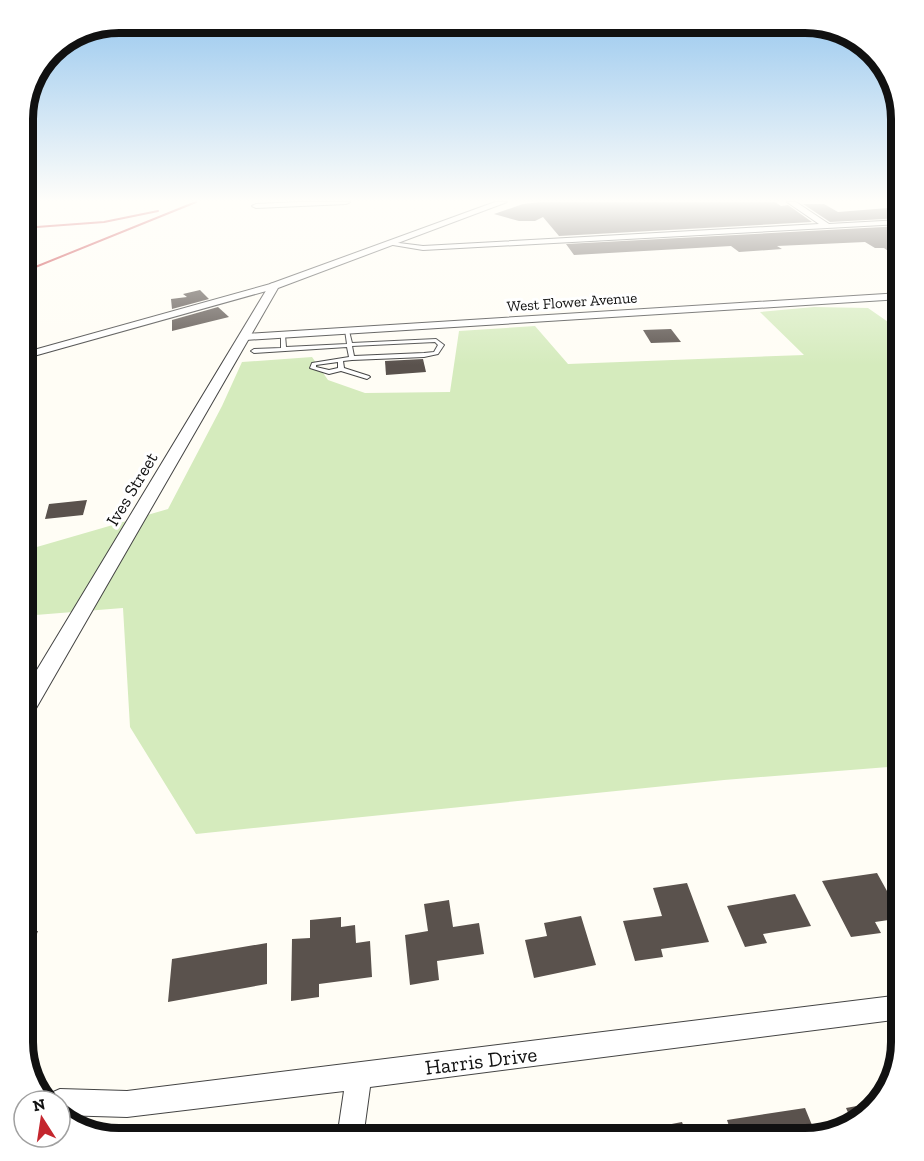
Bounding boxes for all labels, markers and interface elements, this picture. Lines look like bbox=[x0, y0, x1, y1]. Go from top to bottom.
street label: West Flower Avenue bbox=[506, 288, 638, 316]
street label: Ives Street bbox=[101, 448, 163, 530]
street label: Harris Drive bbox=[423, 1041, 539, 1080]
north arrow bbox=[12, 1089, 72, 1149]
text: N bbox=[31, 1094, 47, 1115]

